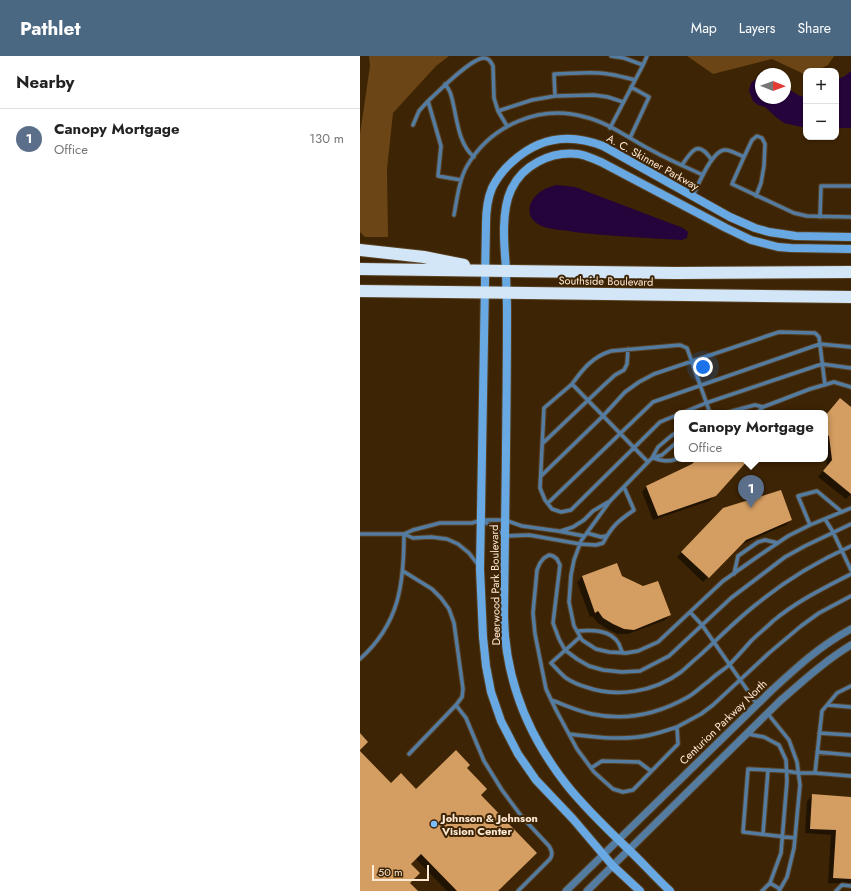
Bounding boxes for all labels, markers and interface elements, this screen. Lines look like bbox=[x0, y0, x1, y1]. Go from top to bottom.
text: Pathlet bbox=[20, 15, 80, 42]
text: Map bbox=[691, 18, 717, 38]
text: Layers bbox=[739, 18, 775, 38]
text: Share bbox=[797, 18, 831, 38]
north arrow bbox=[755, 68, 791, 104]
map controls bbox=[803, 68, 839, 140]
button: + bbox=[803, 68, 839, 104]
text: Nearby bbox=[16, 70, 74, 94]
button: − bbox=[803, 104, 839, 140]
text: Canopy Mortgage bbox=[54, 118, 180, 140]
text: 1 bbox=[26, 129, 32, 148]
text: 130 m bbox=[309, 129, 344, 148]
street label: A. C. Skinner Parkway bbox=[604, 130, 702, 194]
text: Office bbox=[54, 140, 88, 159]
street label: Southside Boulevard bbox=[558, 272, 654, 290]
your location bbox=[693, 357, 713, 377]
popup bbox=[674, 410, 828, 462]
text: Canopy Mortgage bbox=[688, 416, 814, 438]
text: Office bbox=[688, 438, 722, 457]
pin: 1 bbox=[738, 475, 764, 508]
street label: Deerwood Park Boulevard bbox=[486, 524, 504, 646]
street label: Centurion Parkway North bbox=[676, 676, 770, 768]
place label: Johnson & Johnson Vision Center bbox=[440, 810, 538, 839]
marker: Johnson & Johnson Vision Center bbox=[429, 819, 439, 829]
scale bar bbox=[372, 863, 429, 882]
text: 50 m bbox=[378, 864, 403, 880]

